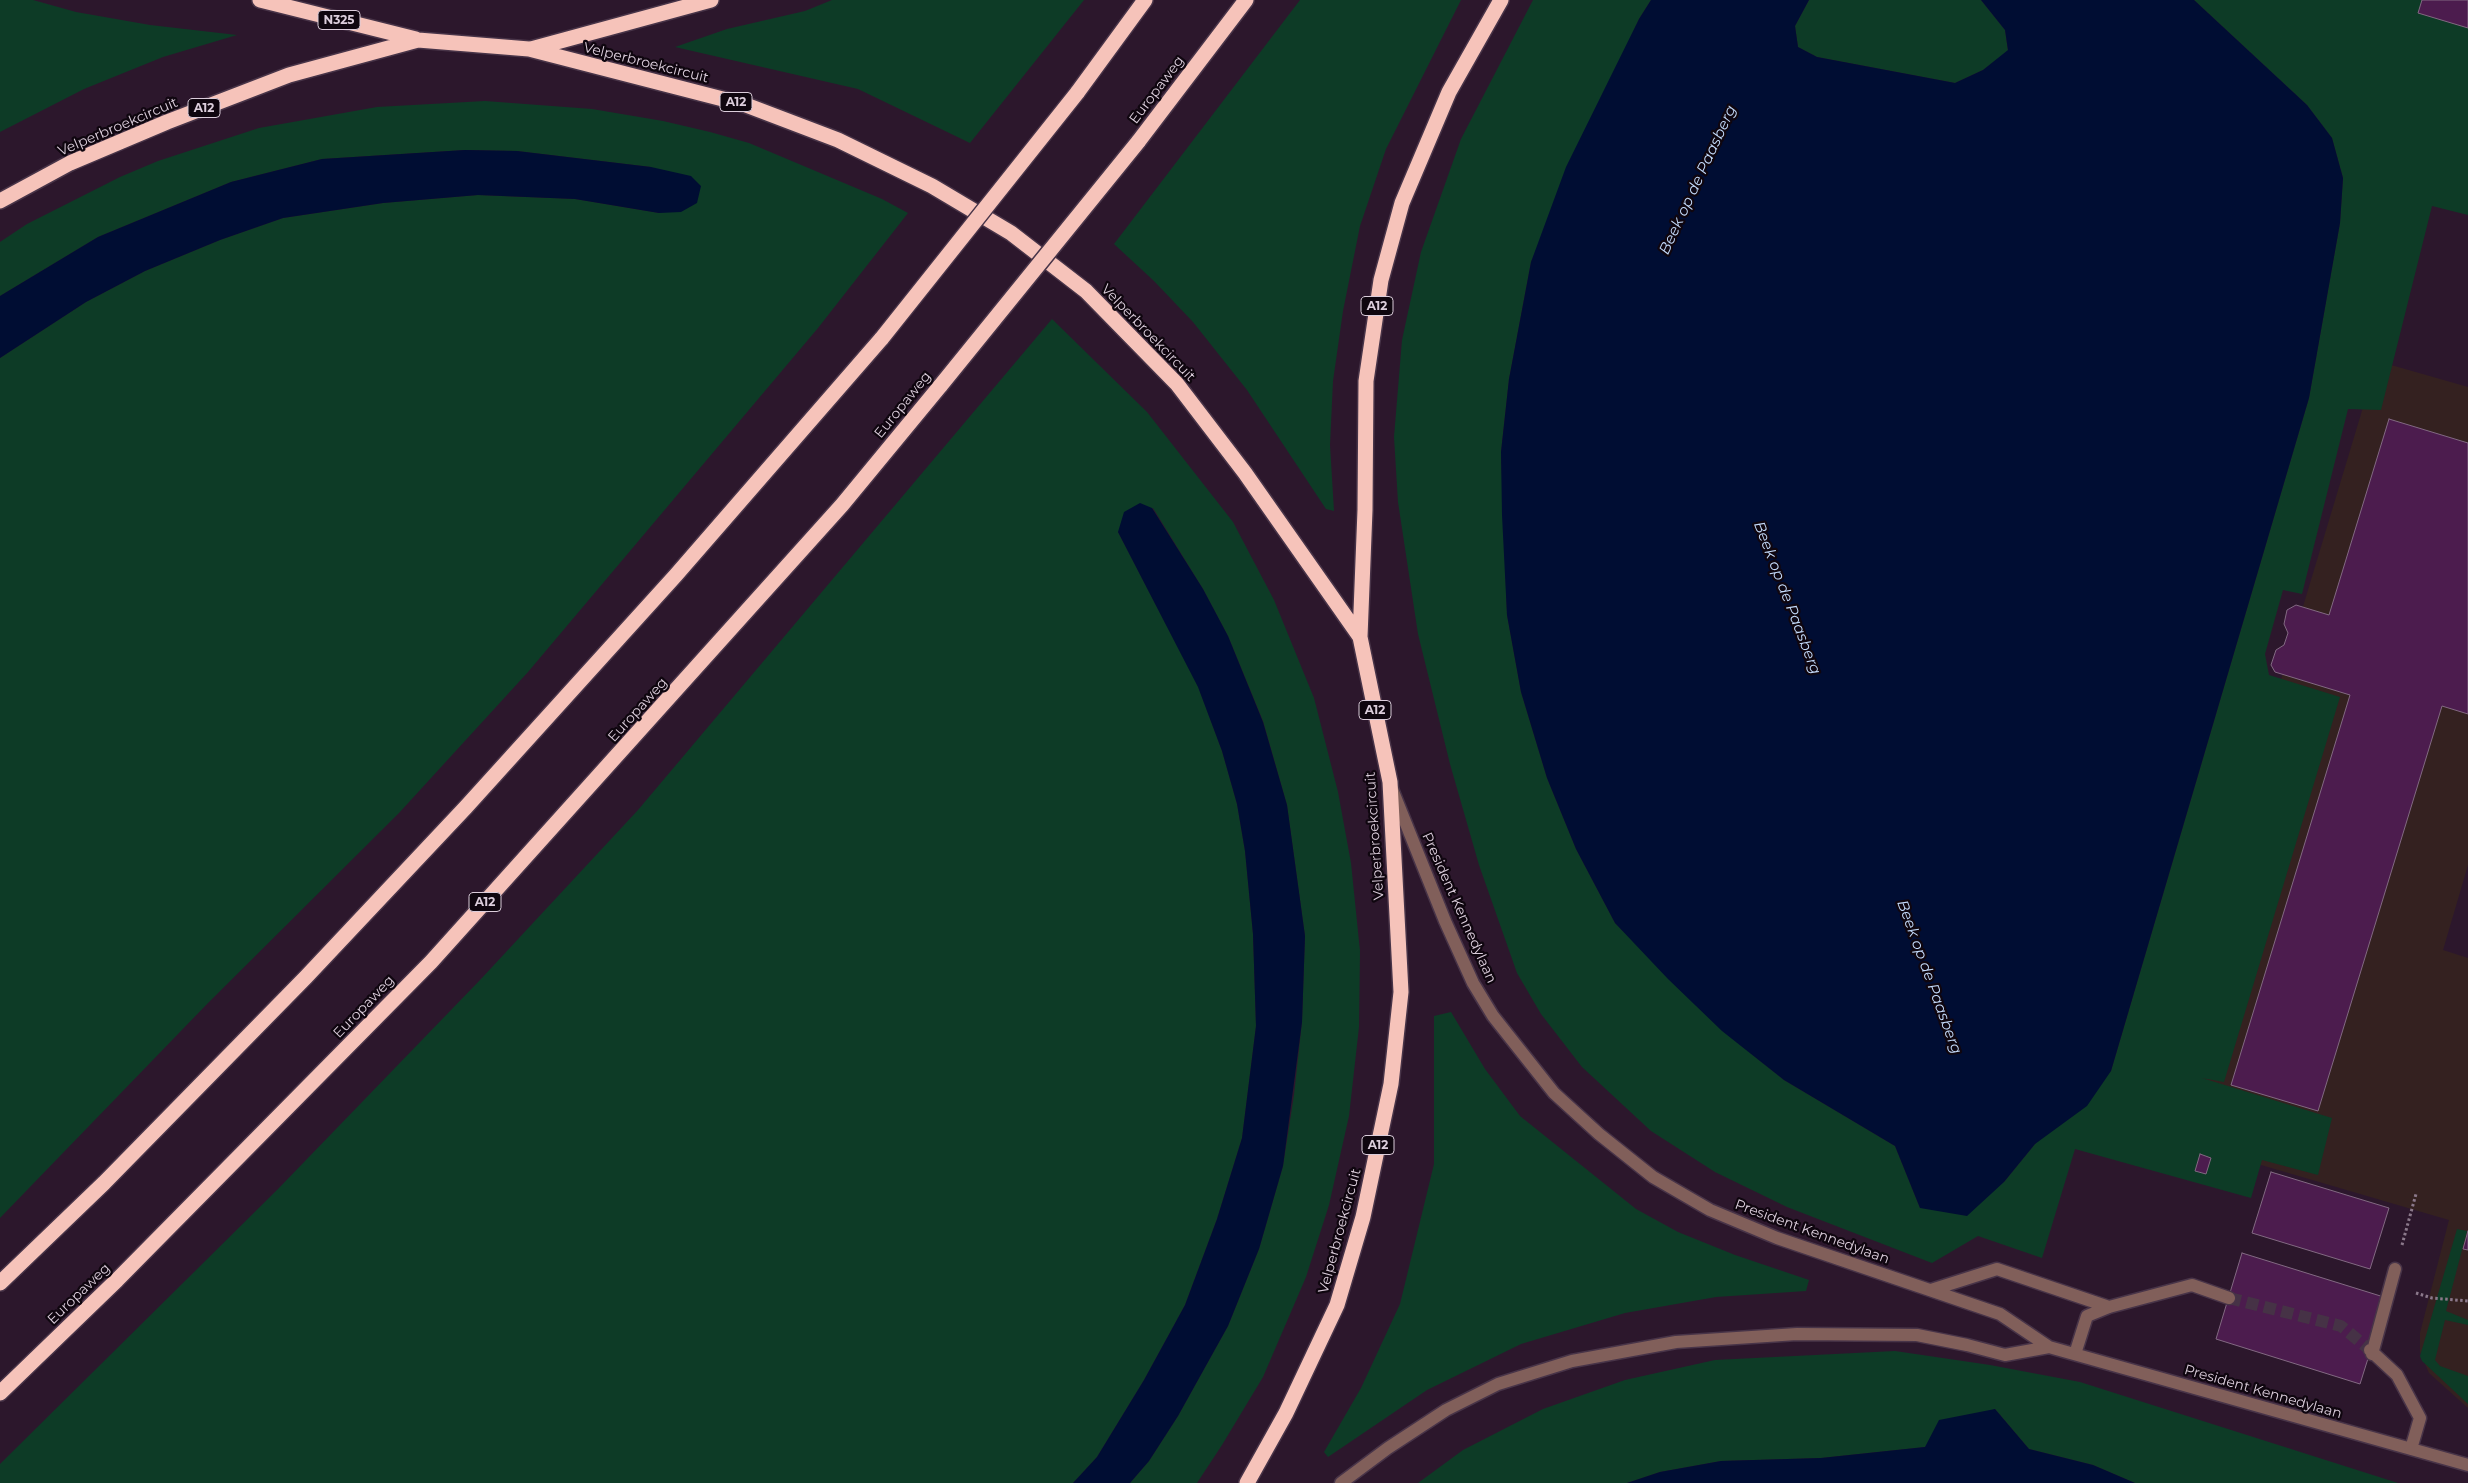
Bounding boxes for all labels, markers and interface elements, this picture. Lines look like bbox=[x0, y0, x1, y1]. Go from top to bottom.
road number: N325 bbox=[318, 10, 360, 30]
street label: Velperbroekcircuit bbox=[582, 39, 710, 87]
street label: Europaweg bbox=[1126, 53, 1188, 127]
road number: A12 bbox=[720, 92, 752, 111]
street label: Velperbroekcircuit bbox=[56, 94, 180, 160]
road number: A12 bbox=[188, 99, 220, 118]
water label: Beek op de Paasberg bbox=[1656, 103, 1740, 257]
street label: Velperbroekcircuit bbox=[1097, 281, 1199, 385]
road number: A12 bbox=[1361, 296, 1393, 316]
street label: Europaweg bbox=[871, 368, 935, 442]
water label: Beek op de Paasberg bbox=[1749, 519, 1825, 677]
street label: Europaweg bbox=[605, 674, 671, 746]
road number: A12 bbox=[1359, 700, 1391, 720]
street label: Velperbroekcircuit bbox=[1362, 771, 1388, 901]
street label: President Kennedylaan bbox=[1418, 830, 1500, 986]
road number: A12 bbox=[469, 892, 501, 912]
water label: Beek op de Paasberg bbox=[1893, 898, 1965, 1056]
street label: Europaweg bbox=[330, 972, 398, 1042]
road number: A12 bbox=[1362, 1136, 1394, 1154]
street label: Velperbroekcircuit bbox=[1315, 1167, 1365, 1295]
street label: President Kennedylaan bbox=[1732, 1196, 1892, 1268]
street label: Europaweg bbox=[44, 1260, 114, 1328]
street label: President Kennedylaan bbox=[2182, 1361, 2344, 1423]

